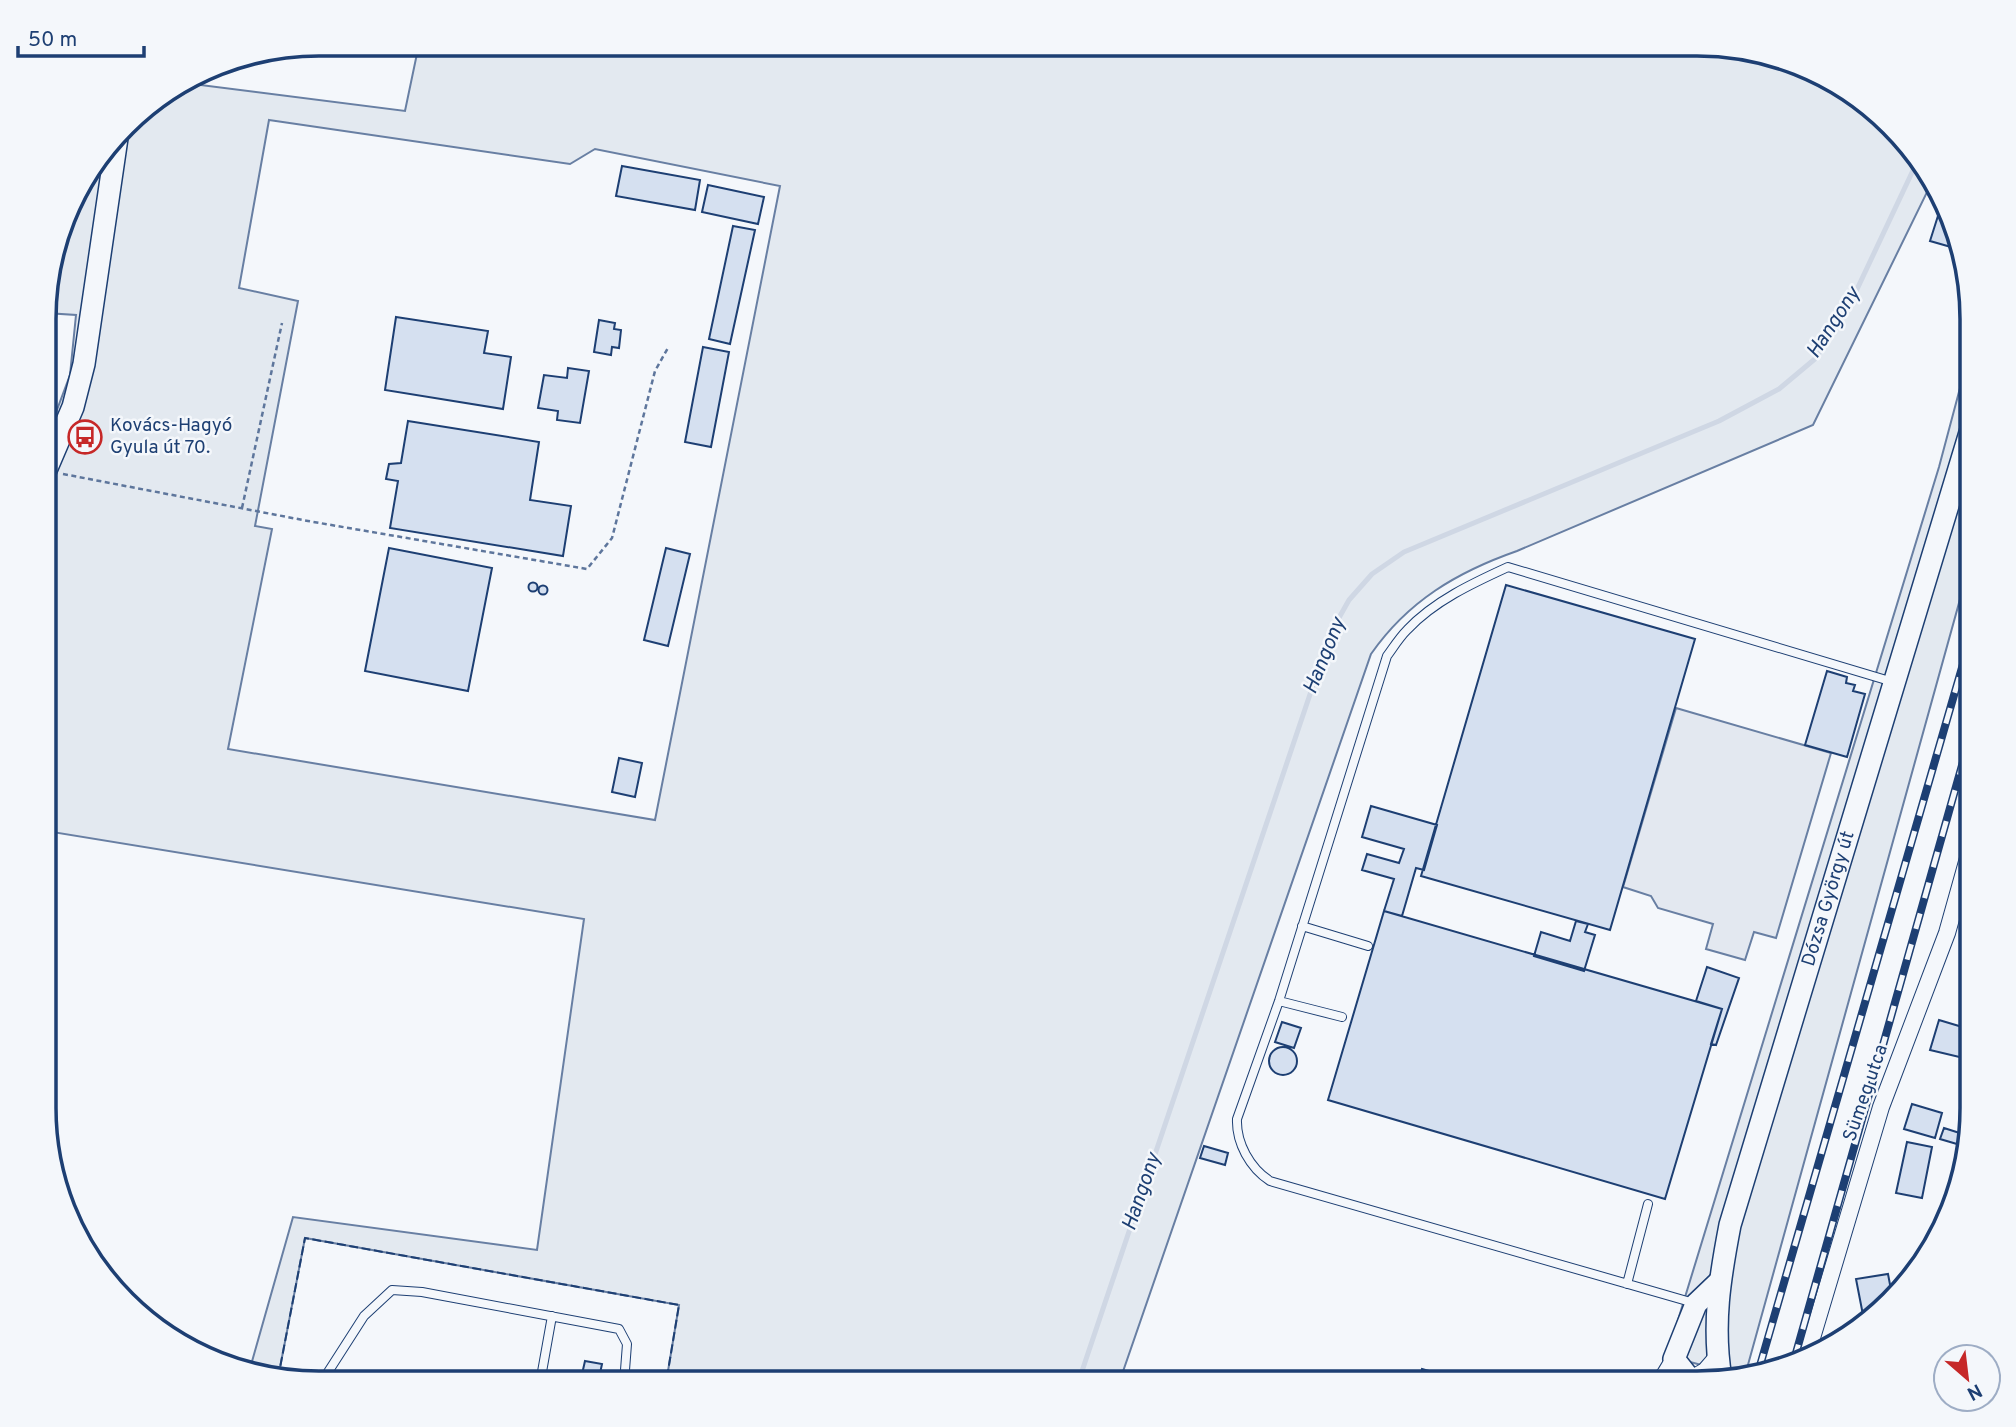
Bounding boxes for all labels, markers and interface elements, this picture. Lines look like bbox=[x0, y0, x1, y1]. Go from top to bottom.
scale bar bbox=[18, 14, 144, 58]
text: 50 m bbox=[28, 27, 77, 54]
water label: Hangony bbox=[1801, 281, 1868, 364]
place label: Kovács-Hagyó Gyula út 70. bbox=[110, 414, 232, 460]
bus stop icon: Kovács-Hagyó Gyula út 70. bbox=[66, 418, 104, 456]
water label: Hangony bbox=[1297, 613, 1353, 698]
street label: Dózsa György út bbox=[1797, 828, 1861, 969]
street label: Sümeg utca bbox=[1838, 1041, 1894, 1145]
water label: Hangony bbox=[1116, 1149, 1168, 1234]
north arrow bbox=[1932, 1343, 2002, 1413]
text: N bbox=[1962, 1377, 1986, 1405]

